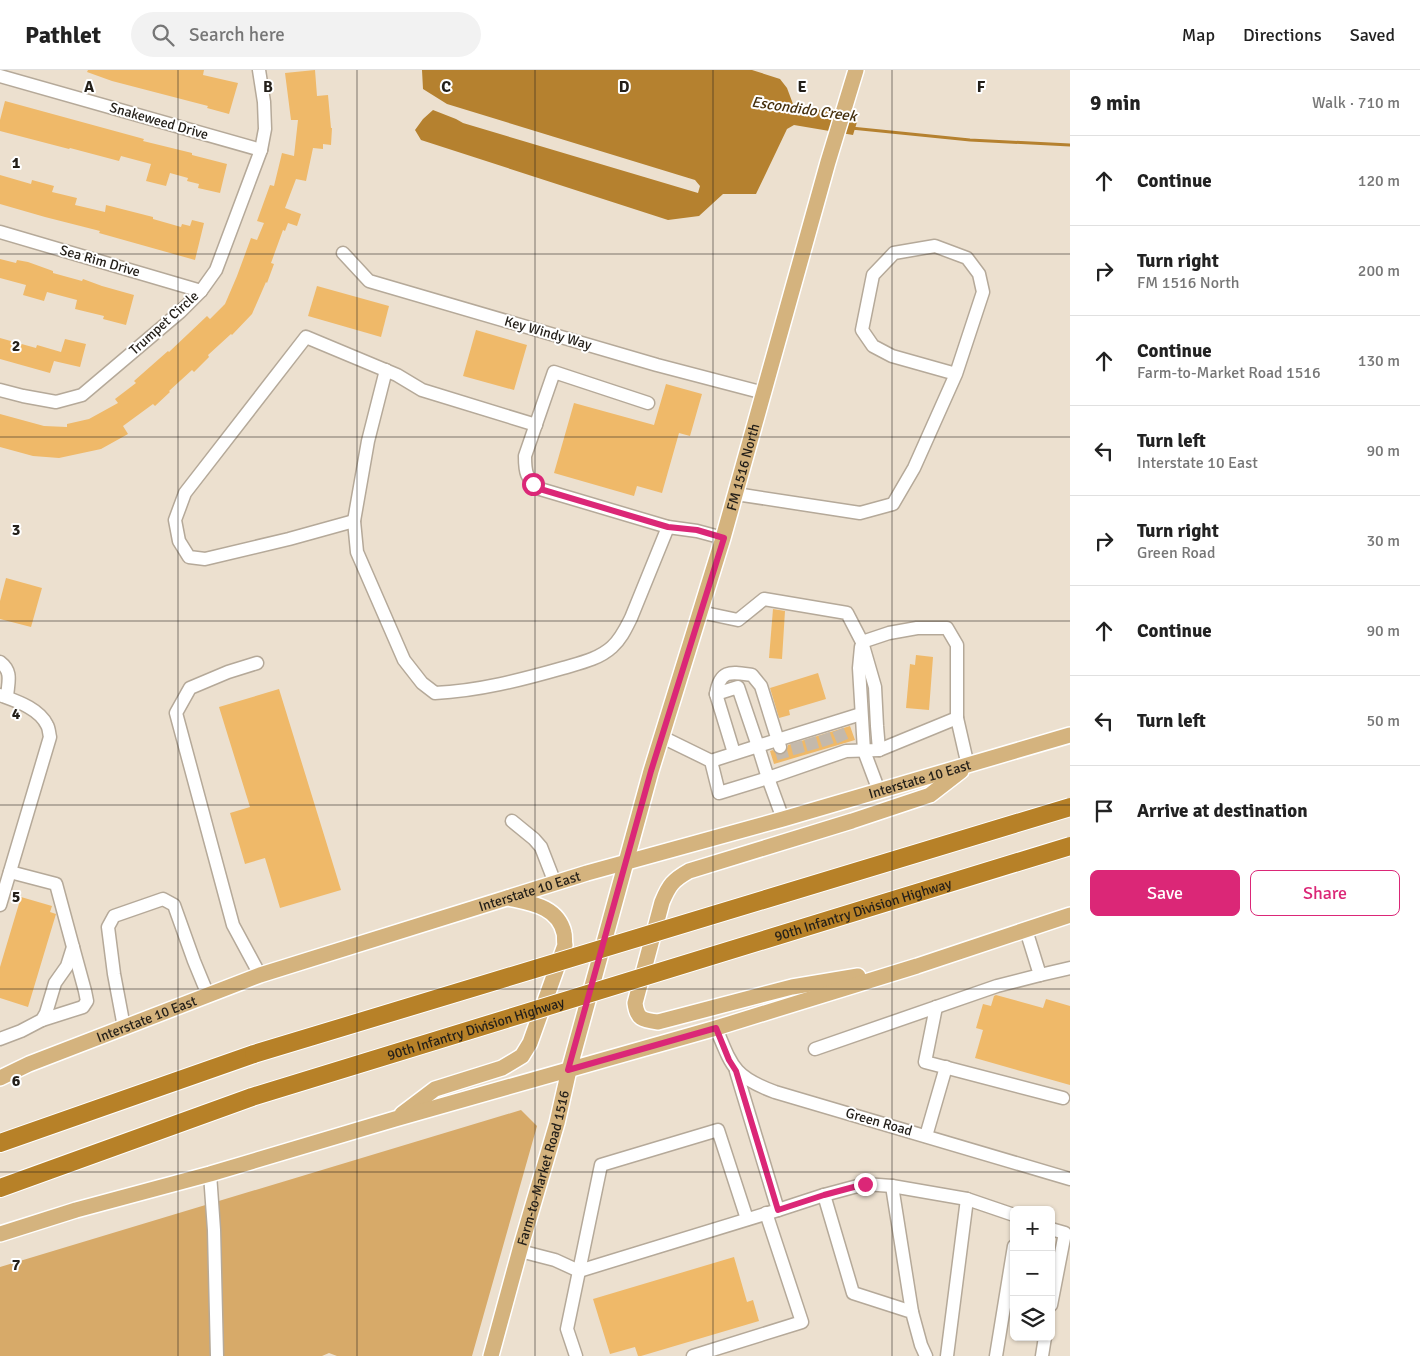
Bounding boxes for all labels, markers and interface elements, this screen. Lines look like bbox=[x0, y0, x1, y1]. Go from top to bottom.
search box bbox=[131, 12, 481, 57]
text: Pathlet bbox=[25, 20, 101, 50]
icon: search bbox=[149, 21, 177, 49]
text: Search here bbox=[189, 23, 285, 47]
text: Map bbox=[1182, 24, 1215, 46]
text: Directions bbox=[1243, 24, 1322, 46]
text: Saved bbox=[1350, 24, 1395, 46]
text: A bbox=[84, 77, 95, 97]
text: B bbox=[263, 77, 273, 97]
text: C bbox=[441, 77, 451, 97]
text: D bbox=[619, 77, 630, 97]
text: E bbox=[797, 77, 807, 97]
text: F bbox=[977, 77, 986, 97]
text: 9 min bbox=[1090, 90, 1141, 116]
water label: Escondido Creek bbox=[750, 93, 859, 125]
text: Walk · 710 m bbox=[1312, 93, 1400, 113]
street label: Snakeweed Drive bbox=[108, 99, 210, 143]
text: 1 bbox=[12, 153, 21, 173]
icon: ahead bbox=[1090, 167, 1118, 195]
text: Continue bbox=[1137, 169, 1212, 193]
text: 120 m bbox=[1358, 171, 1400, 191]
street label: Sea Rim Drive bbox=[58, 241, 142, 281]
text: Turn right bbox=[1137, 249, 1219, 273]
icon: right bbox=[1090, 257, 1118, 285]
text: 200 m bbox=[1358, 261, 1400, 281]
text: FM 1516 North bbox=[1137, 273, 1240, 293]
street label: Trumpet Circle bbox=[126, 287, 202, 359]
street label: Key Windy Way bbox=[502, 312, 594, 354]
text: 2 bbox=[12, 336, 20, 356]
text: Continue bbox=[1137, 339, 1212, 363]
icon: ahead bbox=[1090, 347, 1118, 375]
text: 130 m bbox=[1358, 351, 1400, 371]
text: Farm-to-Market Road 1516 bbox=[1137, 363, 1321, 383]
street label: FM 1516 North bbox=[723, 422, 763, 513]
text: Turn left bbox=[1137, 429, 1206, 453]
icon: left bbox=[1090, 437, 1118, 465]
text: 90 m bbox=[1366, 441, 1400, 461]
text: Interstate 10 East bbox=[1137, 453, 1258, 473]
route start bbox=[522, 473, 545, 496]
text: Turn right bbox=[1137, 519, 1219, 543]
text: 3 bbox=[12, 520, 20, 540]
icon: right bbox=[1090, 527, 1118, 555]
text: 30 m bbox=[1366, 531, 1400, 551]
text: Green Road bbox=[1137, 543, 1215, 563]
icon: ahead bbox=[1090, 617, 1118, 645]
text: Continue bbox=[1137, 619, 1212, 643]
text: 90 m bbox=[1366, 621, 1400, 641]
text: 4 bbox=[12, 704, 21, 724]
icon: left bbox=[1090, 707, 1118, 735]
text: Turn left bbox=[1137, 709, 1206, 733]
text: 50 m bbox=[1366, 711, 1400, 731]
street label: Interstate 10 East bbox=[867, 756, 973, 802]
icon: arrive bbox=[1090, 797, 1118, 825]
text: Arrive at destination bbox=[1137, 799, 1308, 823]
street label: Interstate 10 East bbox=[476, 867, 583, 915]
button: Save bbox=[1090, 870, 1240, 916]
button: Share bbox=[1250, 870, 1400, 916]
street label: 90th Infantry Division Highway bbox=[772, 874, 954, 945]
text: 5 bbox=[12, 887, 20, 907]
street label: Interstate 10 East bbox=[94, 992, 199, 1046]
street label: 90th Infantry Division Highway bbox=[385, 993, 567, 1064]
text: 6 bbox=[12, 1071, 21, 1091]
street label: Farm-to-Market Road 1516 bbox=[513, 1089, 573, 1248]
street label: Green Road bbox=[844, 1104, 914, 1140]
route end bbox=[854, 1173, 877, 1196]
map controls bbox=[1010, 1206, 1055, 1341]
button: + bbox=[1010, 1206, 1055, 1251]
button: − bbox=[1010, 1251, 1055, 1296]
text: 7 bbox=[12, 1255, 21, 1275]
button: layers bbox=[1010, 1296, 1055, 1341]

